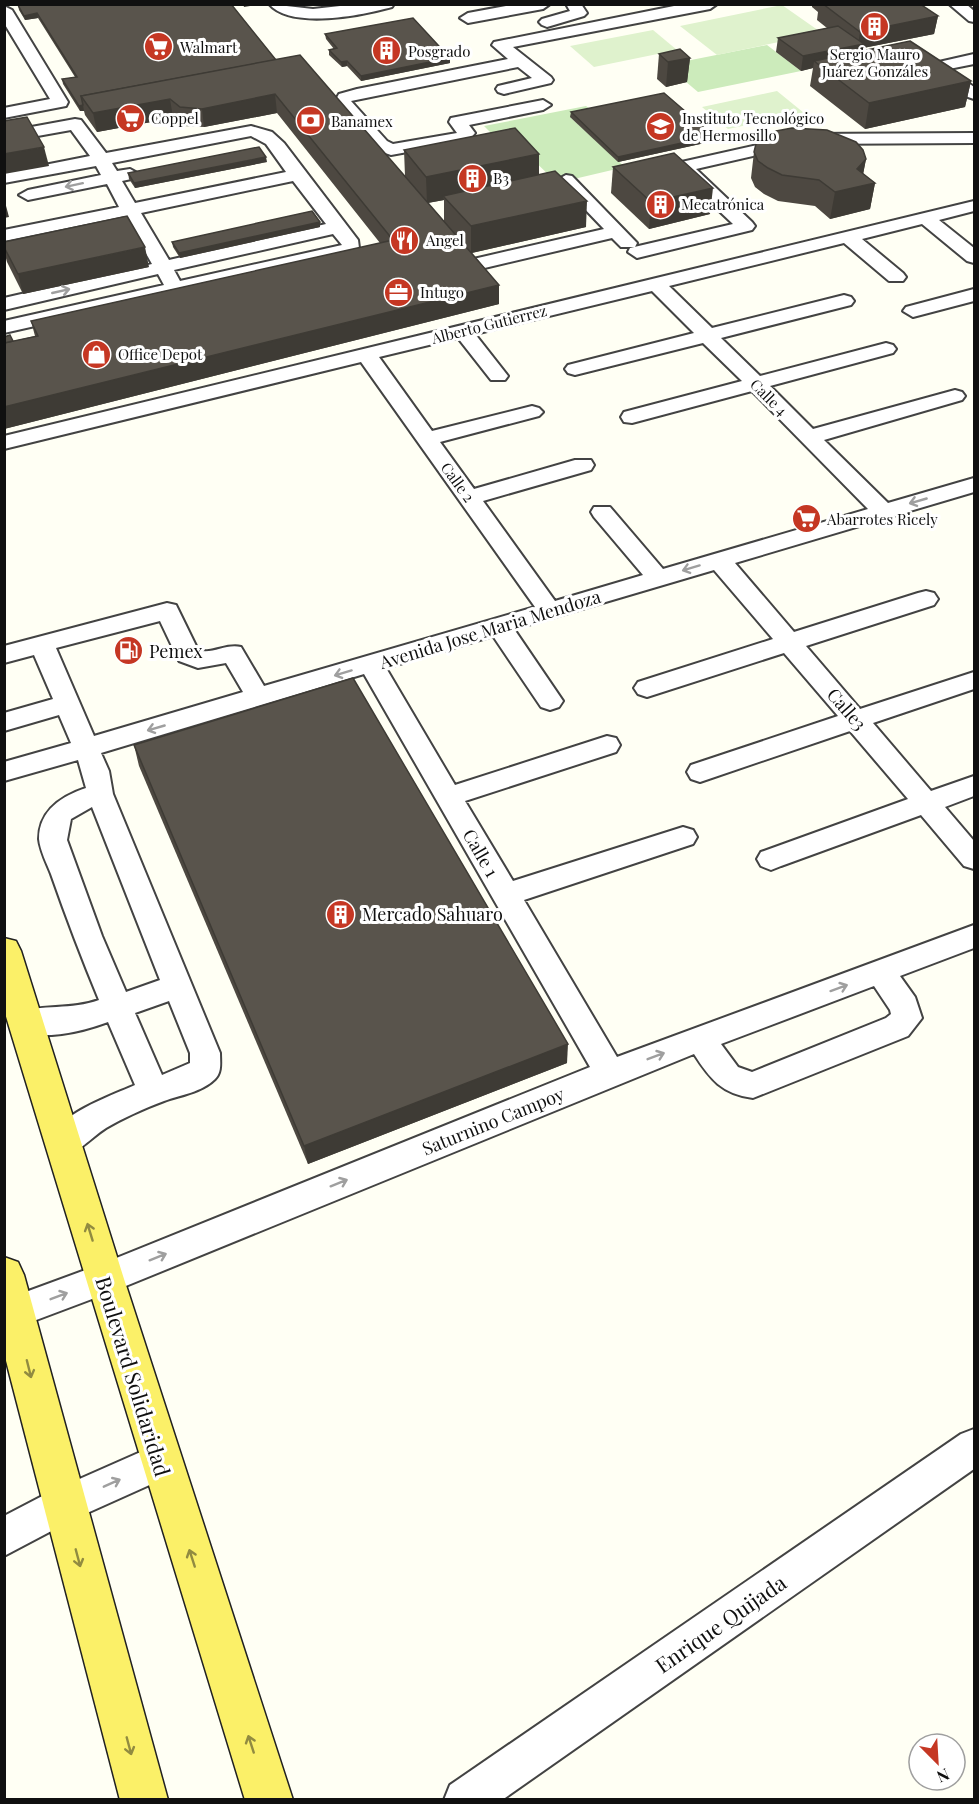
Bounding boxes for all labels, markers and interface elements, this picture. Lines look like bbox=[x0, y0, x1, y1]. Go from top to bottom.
building icon: Sergio Mauro Juárez Gonzáles bbox=[859, 11, 891, 43]
supermarket icon: Walmart bbox=[143, 31, 175, 63]
building icon: Posgrado bbox=[371, 35, 403, 67]
place label: Walmart bbox=[179, 37, 238, 57]
place label: Posgrado bbox=[408, 41, 471, 61]
place label: Sergio Mauro Juárez Gonzáles bbox=[821, 44, 928, 81]
supermarket icon: Coppel bbox=[114, 102, 146, 134]
bank icon: Banamex bbox=[294, 105, 326, 137]
place label: Coppel bbox=[151, 108, 199, 128]
place label: Instituto Tecnológico de Hermosillo bbox=[682, 108, 824, 145]
place label: Banamex bbox=[331, 111, 393, 131]
school or university icon: Instituto Tecnológico de Hermosillo bbox=[645, 111, 677, 143]
building icon: B3 bbox=[456, 162, 488, 194]
place label: B3 bbox=[493, 168, 509, 188]
one-way arrow bbox=[65, 180, 85, 191]
building icon: Mecatrónica bbox=[644, 188, 676, 220]
place label: Mecatrónica bbox=[681, 194, 765, 214]
restaurant icon: Angel bbox=[389, 224, 421, 256]
place label: Angel bbox=[425, 230, 464, 250]
office icon: Intugo bbox=[383, 276, 415, 308]
place label: Intugo bbox=[420, 282, 464, 302]
one-way arrow bbox=[52, 284, 71, 296]
street label: Alberto Gutierrez bbox=[428, 300, 549, 348]
shop icon: Office Depot bbox=[81, 338, 113, 370]
place label: Office Depot bbox=[118, 344, 203, 364]
street label: Calle 4 bbox=[746, 374, 792, 420]
street label: Calle 2 bbox=[437, 458, 479, 506]
one-way arrow bbox=[909, 496, 928, 507]
supermarket icon: Abarrotes Ricely bbox=[790, 503, 822, 535]
place label: Abarrotes Ricely bbox=[826, 509, 938, 529]
one-way arrow bbox=[682, 563, 701, 574]
street label: Avenida Jose Maria Mendoza bbox=[376, 584, 604, 674]
fuel station icon: Pemex bbox=[112, 635, 144, 667]
place label: Pemex bbox=[149, 639, 203, 663]
one-way arrow bbox=[334, 668, 353, 679]
street label: Calle3 bbox=[822, 683, 872, 735]
one-way arrow bbox=[147, 723, 166, 734]
street label: Calle 1 bbox=[458, 825, 504, 882]
building icon: Mercado Sahuaro bbox=[325, 898, 357, 930]
place label: Mercado Sahuaro bbox=[362, 902, 503, 926]
one-way arrow bbox=[829, 982, 848, 993]
one-way arrow bbox=[646, 1049, 665, 1060]
street label: Saturnino Campoy bbox=[418, 1082, 568, 1160]
one-way arrow bbox=[329, 1177, 348, 1188]
one-way arrow bbox=[83, 1223, 94, 1242]
one-way arrow bbox=[149, 1251, 167, 1262]
street label: Boulevard Solidaridad bbox=[90, 1272, 178, 1480]
one-way arrow bbox=[50, 1289, 68, 1300]
one-way arrow bbox=[24, 1359, 35, 1378]
one-way arrow bbox=[103, 1477, 121, 1488]
one-way arrow bbox=[73, 1548, 84, 1567]
one-way arrow bbox=[186, 1549, 197, 1568]
street label: Enrique Quijada bbox=[649, 1567, 791, 1678]
north arrow bbox=[907, 1732, 967, 1792]
one-way arrow bbox=[245, 1735, 256, 1754]
one-way arrow bbox=[124, 1736, 135, 1755]
text: N bbox=[933, 1764, 953, 1788]

